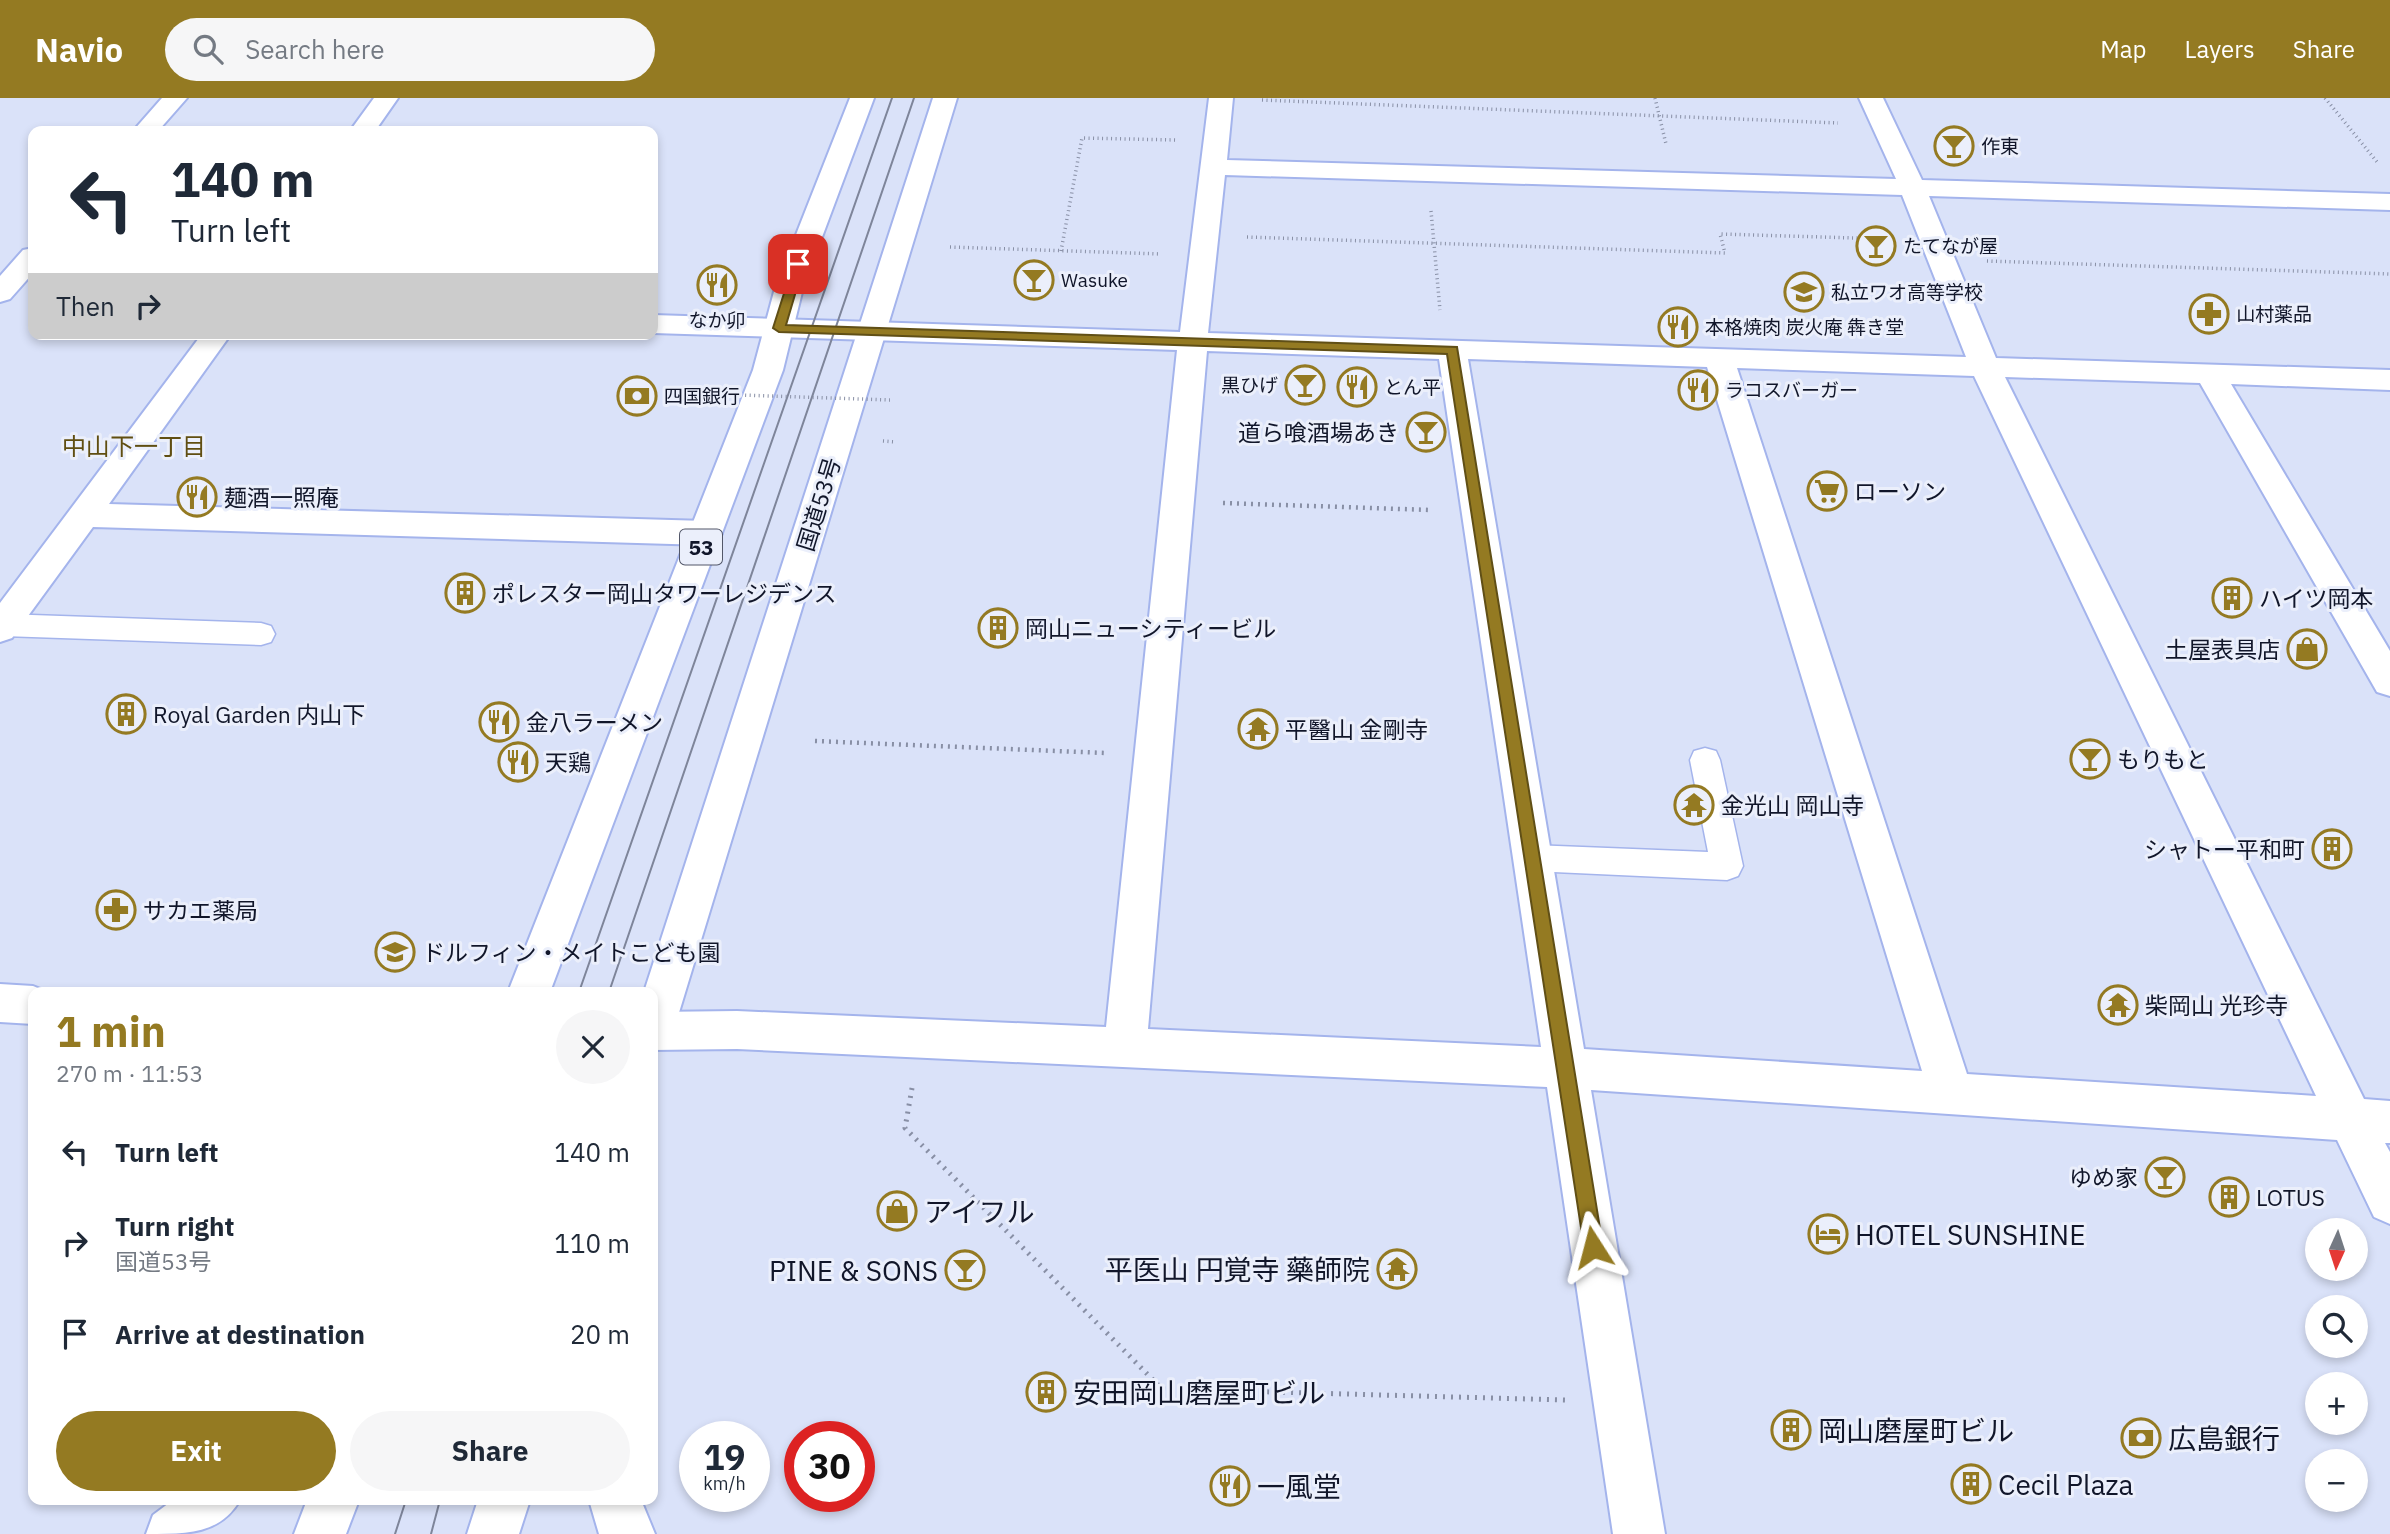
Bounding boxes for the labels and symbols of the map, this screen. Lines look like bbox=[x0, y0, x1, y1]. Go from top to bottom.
bar icon: 作東 bbox=[1933, 125, 1975, 167]
place label: 作東 bbox=[1981, 134, 2019, 158]
bar icon: たてなが屋 bbox=[1855, 225, 1897, 267]
pin bbox=[768, 234, 828, 294]
place label: たてなが屋 bbox=[1903, 234, 1998, 258]
bar icon: Wasuke bbox=[1013, 259, 1055, 301]
restaurant icon: なか卯 bbox=[696, 264, 738, 306]
place label: Wasuke bbox=[1061, 268, 1128, 292]
school or university icon: 私立ワオ高等学校 bbox=[1783, 271, 1825, 313]
place label: 私立ワオ高等学校 bbox=[1831, 280, 1983, 304]
pharmacy icon: 山村薬品 bbox=[2188, 293, 2230, 335]
place label: 山村薬品 bbox=[2236, 302, 2312, 326]
restaurant icon: 本格焼肉 炭火庵 犇き堂 bbox=[1657, 306, 1699, 348]
place label: なか卯 bbox=[688, 308, 746, 332]
place label: 本格焼肉 炭火庵 犇き堂 bbox=[1705, 315, 1904, 339]
bar icon: 黒ひげ bbox=[1284, 364, 1326, 406]
restaurant icon: とん平 bbox=[1336, 366, 1378, 408]
restaurant icon: ラコスバーガー bbox=[1677, 369, 1719, 411]
place label: 黒ひげ bbox=[1221, 373, 1278, 397]
bank icon: 四国銀行 bbox=[616, 375, 658, 417]
place label: とん平 bbox=[1384, 375, 1441, 399]
place label: ラコスバーガー bbox=[1725, 378, 1858, 402]
place label: 四国銀行 bbox=[664, 384, 740, 408]
bar icon: 道ら喰酒場あき bbox=[1405, 411, 1447, 453]
place label: 道ら喰酒場あき bbox=[1238, 417, 1399, 447]
district label: 中山下一丁目 bbox=[62, 430, 206, 462]
street label: 国道53号 bbox=[790, 453, 846, 555]
supermarket icon: ローソン bbox=[1806, 470, 1848, 512]
restaurant icon: 麺酒一照庵 bbox=[176, 476, 218, 518]
place label: ローソン bbox=[1854, 476, 1946, 506]
place label: 麺酒一照庵 bbox=[224, 482, 339, 512]
road number: 53 bbox=[680, 530, 722, 564]
building icon: ポレスター岡山タワーレジデンス bbox=[444, 572, 486, 614]
building icon: ハイツ岡本 bbox=[2211, 577, 2253, 619]
place label: ポレスター岡山タワーレジデンス bbox=[492, 578, 837, 608]
place label: ハイツ岡本 bbox=[2259, 583, 2374, 613]
building icon: 岡山ニューシティービル bbox=[977, 607, 1019, 649]
place label: 岡山ニューシティービル bbox=[1025, 613, 1276, 643]
shop icon: 土屋表具店 bbox=[2286, 628, 2328, 670]
place label: 土屋表具店 bbox=[2165, 634, 2280, 664]
building icon: Royal Garden 内山下 bbox=[105, 693, 147, 735]
place label: Royal Garden 内山下 bbox=[153, 699, 365, 729]
restaurant icon: 金八ラーメン bbox=[478, 701, 520, 743]
place label: 金八ラーメン bbox=[526, 707, 663, 737]
temple icon: 平醫山 金剛寺 bbox=[1237, 708, 1279, 750]
place label: 平醫山 金剛寺 bbox=[1285, 714, 1428, 744]
bar icon: もりもと bbox=[2069, 738, 2111, 780]
restaurant icon: 天鶏 bbox=[497, 741, 539, 783]
place label: もりもと bbox=[2117, 744, 2209, 774]
place label: 天鶏 bbox=[545, 747, 591, 777]
temple icon: 金光山 岡山寺 bbox=[1673, 784, 1715, 826]
place label: 金光山 岡山寺 bbox=[1721, 790, 1864, 820]
building icon: シャトー平和町 bbox=[2311, 828, 2353, 870]
place label: シャトー平和町 bbox=[2144, 834, 2305, 864]
pharmacy icon: サカエ薬局 bbox=[95, 889, 137, 931]
place label: サカエ薬局 bbox=[143, 895, 258, 925]
school or university icon: ドルフィン・メイトこども園 bbox=[374, 931, 416, 973]
place label: ドルフィン・メイトこども園 bbox=[422, 937, 721, 967]
temple icon: 柴岡山 光珍寺 bbox=[2097, 984, 2139, 1026]
place label: 柴岡山 光珍寺 bbox=[2145, 990, 2288, 1020]
bar icon: ゆめ家 bbox=[2144, 1156, 2186, 1198]
place label: ゆめ家 bbox=[2069, 1162, 2138, 1192]
building icon: LOTUS bbox=[2208, 1176, 2250, 1218]
place label: LOTUS bbox=[2256, 1182, 2325, 1212]
shop icon: アイフル bbox=[876, 1190, 918, 1232]
place label: アイフル bbox=[924, 1193, 1035, 1230]
position arrow bbox=[1556, 1210, 1630, 1284]
hotel icon: HOTEL SUNSHINE bbox=[1807, 1213, 1849, 1255]
place label: HOTEL SUNSHINE bbox=[1855, 1216, 2085, 1253]
north arrow bbox=[2305, 1218, 2368, 1281]
temple icon: 平医山 円覚寺 藥師院 bbox=[1376, 1248, 1418, 1290]
bar icon: PINE & SONS bbox=[944, 1249, 986, 1291]
place label: 平医山 円覚寺 藥師院 bbox=[1105, 1251, 1370, 1288]
place label: PINE & SONS bbox=[769, 1252, 938, 1289]
building icon: 安田岡山磨屋町ビル bbox=[1025, 1371, 1067, 1413]
place label: 安田岡山磨屋町ビル bbox=[1073, 1374, 1325, 1411]
building icon: 岡山磨屋町ビル bbox=[1770, 1409, 1812, 1451]
place label: 岡山磨屋町ビル bbox=[1818, 1412, 2014, 1449]
bank icon: 広島銀行 bbox=[2120, 1417, 2162, 1459]
place label: 広島銀行 bbox=[2168, 1420, 2280, 1457]
speed limit sign: 30 bbox=[784, 1421, 875, 1512]
building icon: Cecil Plaza bbox=[1950, 1463, 1992, 1505]
restaurant icon: 一風堂 bbox=[1209, 1465, 1251, 1507]
place label: Cecil Plaza bbox=[1998, 1466, 2134, 1503]
place label: 一風堂 bbox=[1257, 1468, 1341, 1505]

